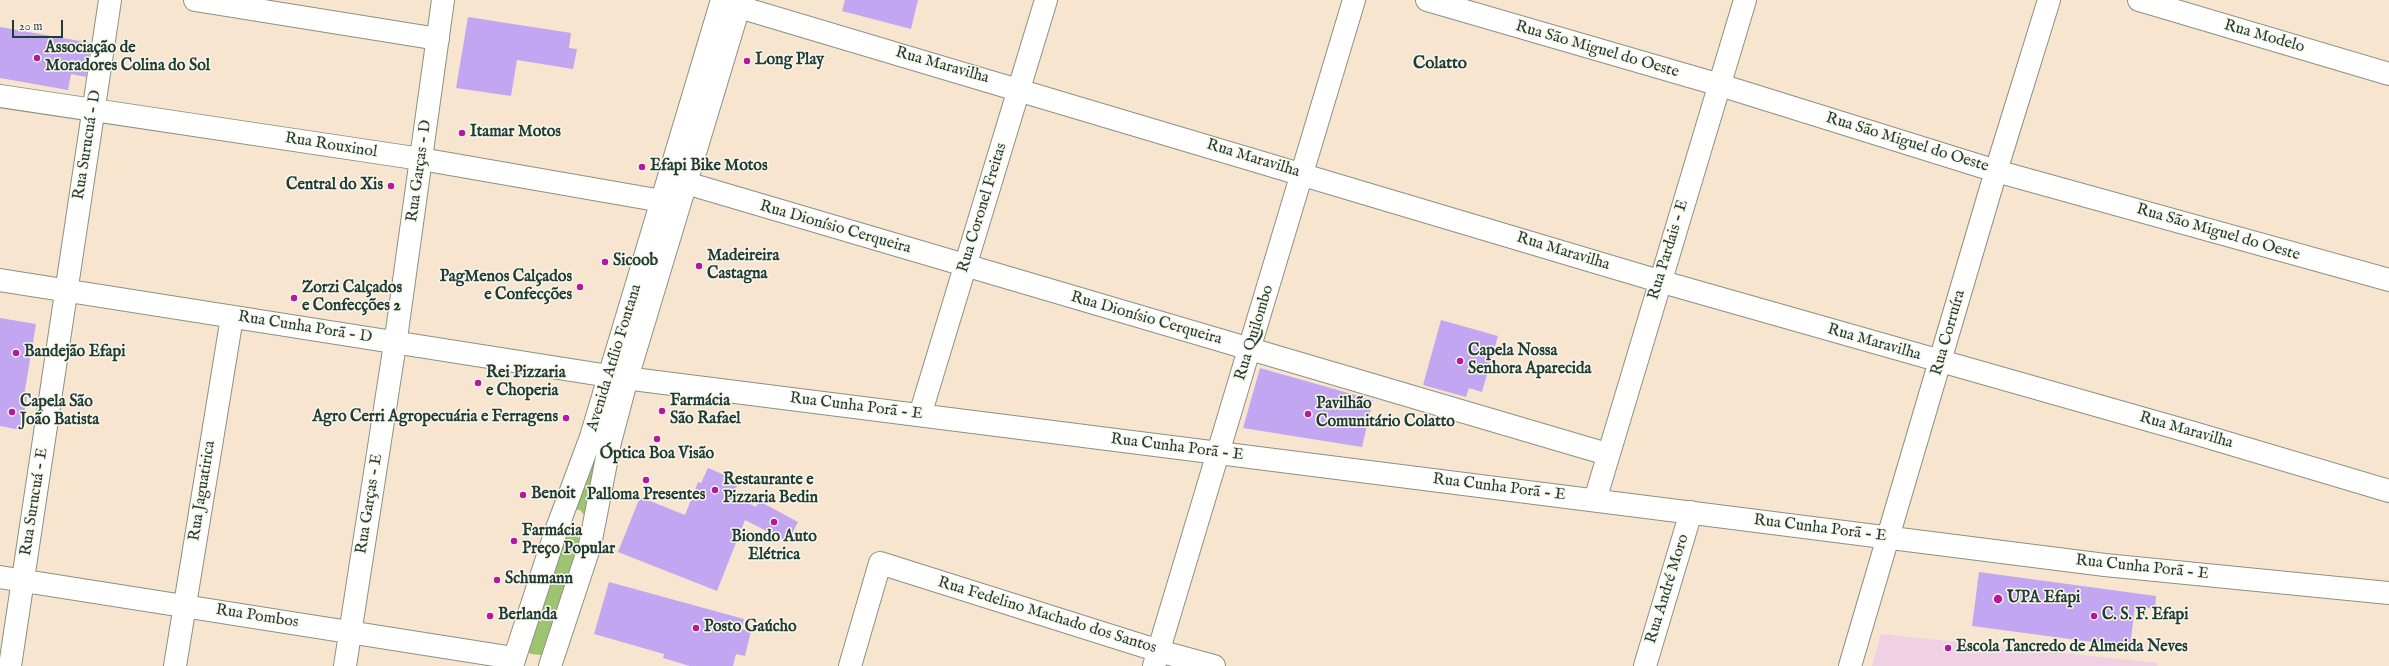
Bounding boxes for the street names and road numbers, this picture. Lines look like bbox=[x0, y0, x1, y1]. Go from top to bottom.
street label: Rua Modelo bbox=[2221, 16, 2307, 58]
street label: Rua São Miguel do Oeste bbox=[1513, 17, 1681, 83]
street label: Rua Maravilha bbox=[893, 43, 991, 89]
street label: Rua Surucuá - D bbox=[70, 89, 106, 201]
street label: Rua São Miguel do Oeste bbox=[1823, 109, 1991, 177]
street label: Rua Garças - D bbox=[403, 119, 437, 223]
street label: Rua Rouxinol bbox=[283, 129, 379, 163]
street label: Rua Maravilha bbox=[1204, 136, 1302, 182]
street label: Rua Coronel Freitas bbox=[954, 141, 1012, 275]
street label: Rua Dionísio Cerqueira bbox=[757, 197, 913, 259]
street label: Rua Pardais - E bbox=[1645, 198, 1693, 302]
street label: Rua São Miguel do Oeste bbox=[2134, 200, 2302, 266]
street label: Rua Maravilha bbox=[1514, 229, 1612, 275]
street label: Avenida Atílio Fontana bbox=[583, 282, 647, 434]
street label: Rua Quilombo bbox=[1231, 283, 1279, 383]
street label: Rua Dionísio Cerqueira bbox=[1068, 288, 1224, 350]
street label: Rua Corruíra bbox=[1928, 288, 1970, 378]
street label: Rua Cunha Porã - D bbox=[237, 308, 373, 348]
street label: Rua Maravilha bbox=[1825, 320, 1923, 366]
street label: Rua Cunha Porã - E bbox=[788, 389, 924, 425]
street label: Rua Maravilha bbox=[2137, 408, 2235, 454]
street label: Rua Cunha Porã - E bbox=[1109, 430, 1245, 466]
street label: Rua Jaguatirica bbox=[186, 439, 220, 543]
street label: Rua Surucuá - E bbox=[17, 447, 53, 557]
street label: Rua Garças - E bbox=[353, 453, 387, 555]
street label: Rua Cunha Porã - E bbox=[1431, 470, 1567, 506]
street label: Rua Cunha Porã - E bbox=[1752, 511, 1888, 547]
street label: Rua André Moro bbox=[1642, 532, 1694, 646]
street label: Rua Cunha Porã - E bbox=[2074, 551, 2210, 585]
street label: Rua Fedelino Machado dos Santos bbox=[935, 574, 1159, 658]
street label: Rua Pombos bbox=[214, 601, 300, 633]

